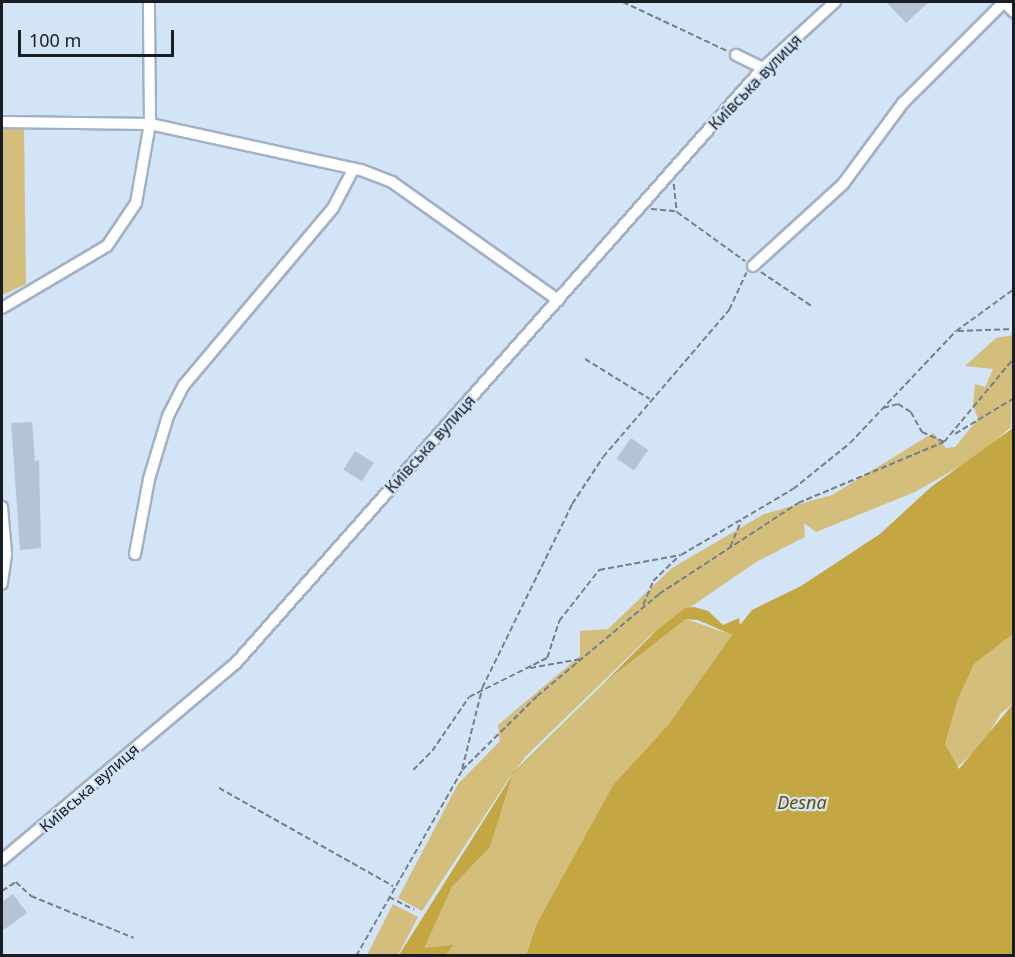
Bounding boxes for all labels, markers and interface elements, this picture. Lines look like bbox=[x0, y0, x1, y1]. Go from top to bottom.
scale bar bbox=[21, 18, 177, 56]
text: 100 m bbox=[29, 28, 81, 52]
street label: Київська вулиця bbox=[705, 30, 805, 134]
street label: Київська вулиця bbox=[381, 391, 479, 497]
street label: Київська вулиця bbox=[35, 740, 143, 836]
water label: Desna bbox=[777, 791, 827, 813]

